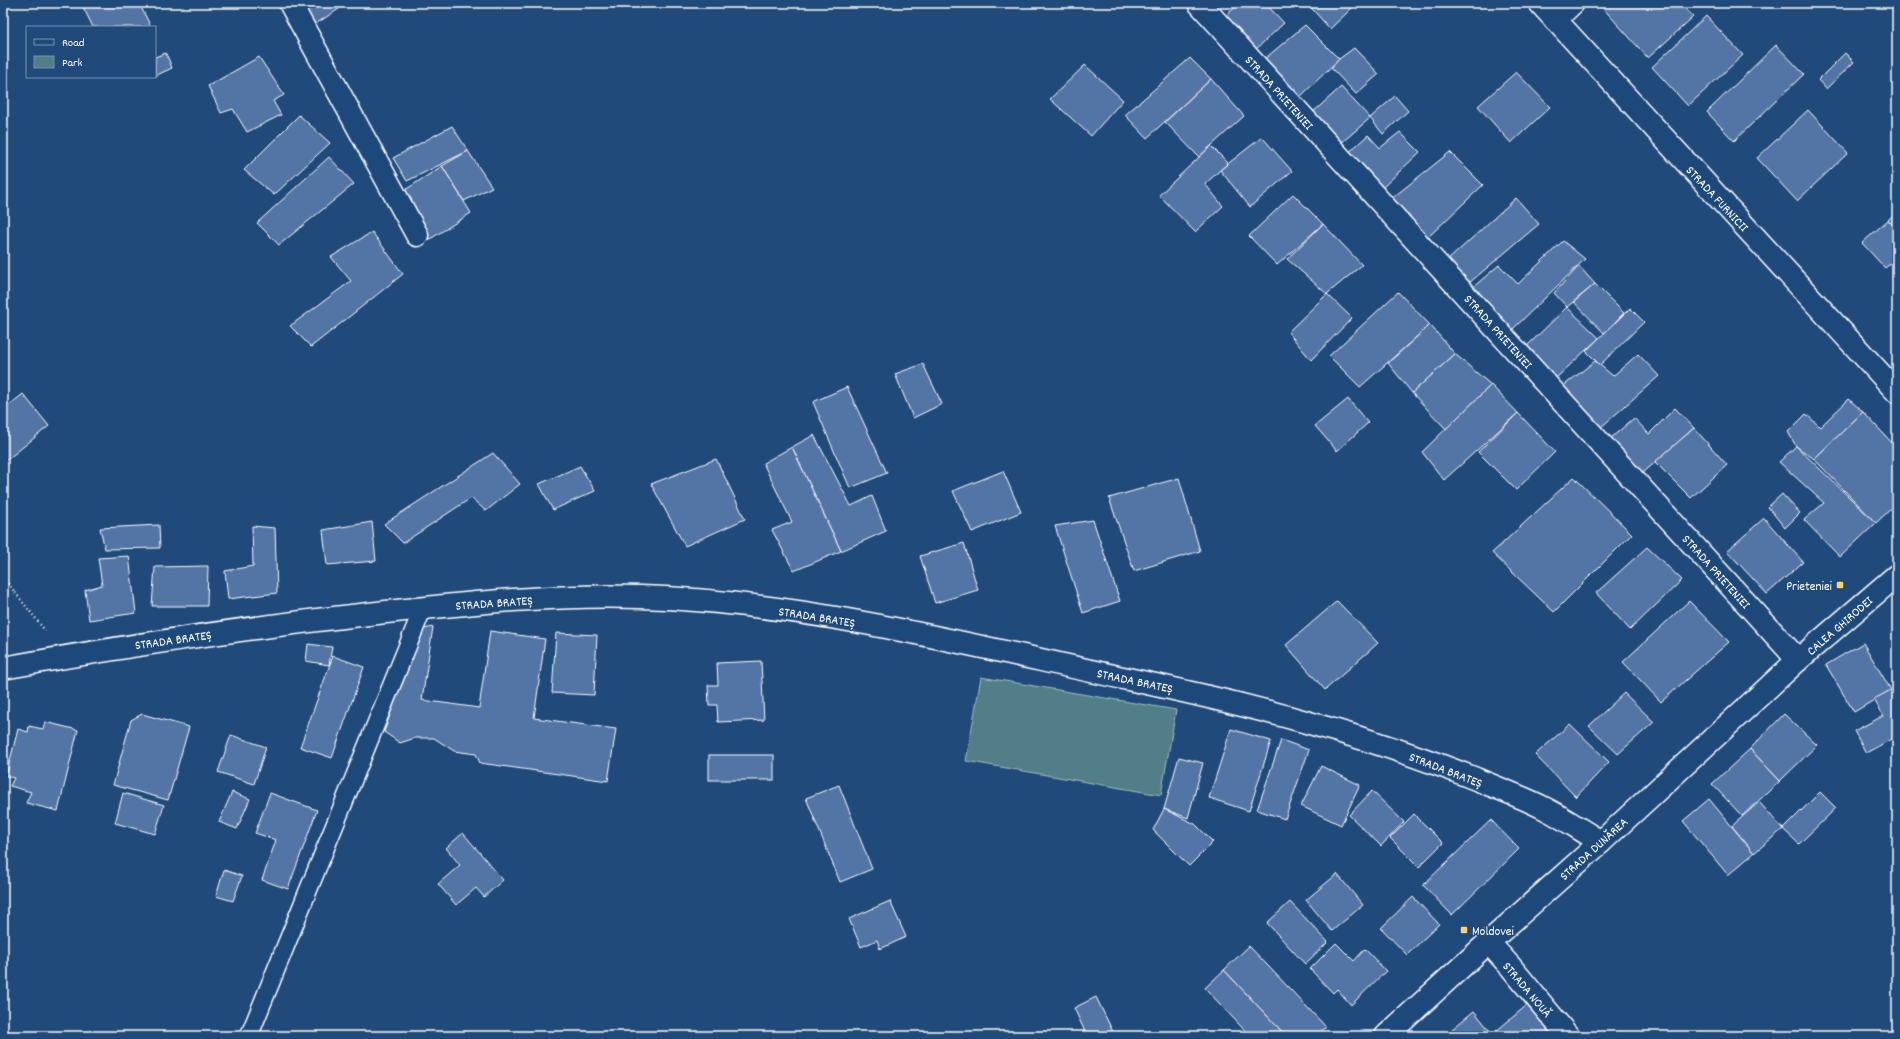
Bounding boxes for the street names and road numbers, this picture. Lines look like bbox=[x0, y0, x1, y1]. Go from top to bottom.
street label: STRADA PRIETENIEI bbox=[1239, 52, 1317, 135]
street label: STRADA FURNICII bbox=[1680, 162, 1752, 237]
street label: STRADA PRIETENIEI bbox=[1458, 291, 1536, 374]
street label: STRADA PRIETENIEI bbox=[1676, 531, 1754, 614]
street label: STRADA BRATEȘ bbox=[455, 592, 533, 617]
street label: CALEA GHIRODEI bbox=[1803, 593, 1878, 661]
street label: STRADA BRATEȘ bbox=[777, 603, 856, 634]
street label: STRADA BRATEȘ bbox=[134, 627, 213, 656]
street label: STRADA BRATEȘ bbox=[1095, 665, 1174, 700]
street label: STRADA BRATEȘ bbox=[1406, 749, 1485, 794]
street label: STRADA DUNĂREA bbox=[1556, 814, 1633, 886]
street label: STRADA NOUĂ bbox=[1497, 958, 1555, 1023]

